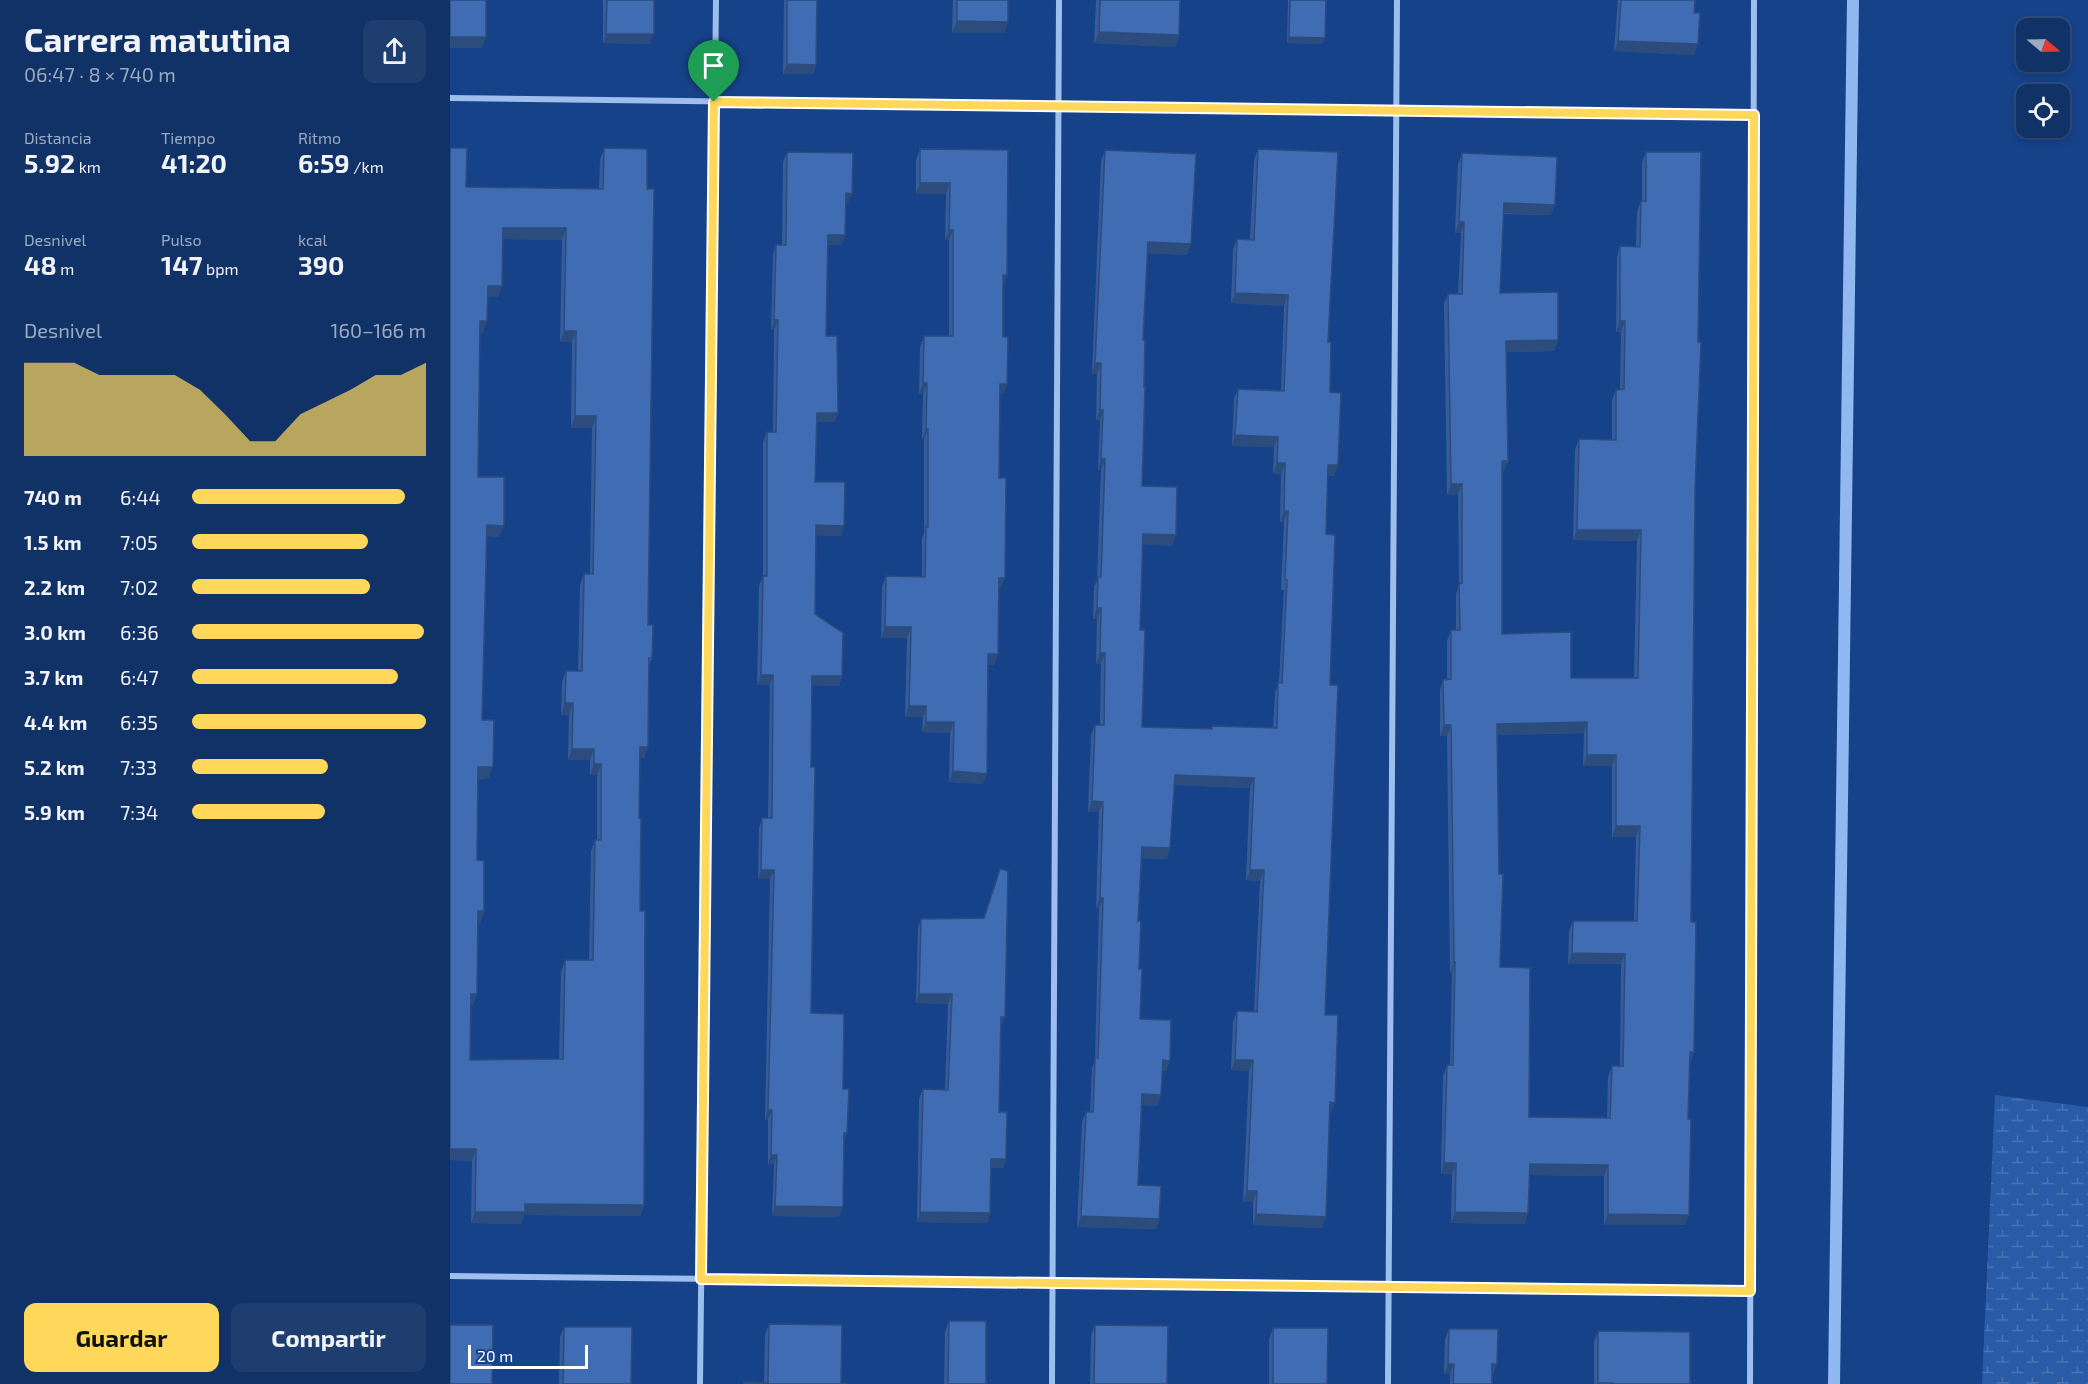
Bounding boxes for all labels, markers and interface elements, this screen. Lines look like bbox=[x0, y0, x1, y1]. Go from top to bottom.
north arrow bbox=[2016, 18, 2070, 72]
map controls bbox=[2016, 18, 2070, 138]
text: Carrera matutina bbox=[24, 19, 291, 59]
button: share bbox=[363, 20, 426, 83]
pin bbox=[688, 40, 739, 102]
icon: arrive bbox=[697, 49, 730, 82]
text: 06:47 · 8 × 740 m bbox=[24, 62, 176, 86]
button: locate bbox=[2016, 84, 2070, 138]
text: Distancia bbox=[24, 128, 91, 147]
text: Tiempo bbox=[161, 128, 215, 147]
text: Ritmo bbox=[298, 128, 341, 147]
text: 5.92 bbox=[24, 147, 75, 178]
text: 41:20 bbox=[161, 147, 227, 178]
text: 6:59 bbox=[298, 147, 350, 178]
text: km bbox=[75, 157, 101, 176]
text: /km bbox=[350, 157, 384, 176]
text: Desnivel bbox=[24, 230, 86, 249]
text: Pulso bbox=[161, 230, 202, 249]
text: kcal bbox=[298, 230, 327, 249]
text: 48 bbox=[24, 249, 57, 280]
text: 147 bbox=[161, 249, 203, 280]
text: 390 bbox=[298, 249, 345, 280]
text: m bbox=[57, 259, 74, 278]
text: bpm bbox=[203, 259, 239, 278]
text: Desnivel bbox=[24, 318, 102, 342]
text: 160–166 m bbox=[331, 318, 426, 342]
text: 740 m bbox=[24, 485, 82, 509]
text: 6:44 bbox=[120, 485, 161, 509]
text: 1.5 km bbox=[24, 530, 82, 554]
text: 7:05 bbox=[120, 530, 158, 554]
text: 2.2 km bbox=[24, 575, 85, 599]
text: 7:02 bbox=[120, 575, 158, 599]
text: 3.0 km bbox=[24, 620, 86, 644]
text: 6:36 bbox=[120, 620, 159, 644]
text: 3.7 km bbox=[24, 665, 83, 689]
text: 6:47 bbox=[120, 665, 159, 689]
text: 4.4 km bbox=[24, 710, 87, 734]
text: 6:35 bbox=[120, 710, 158, 734]
text: 5.2 km bbox=[24, 755, 85, 779]
text: 7:33 bbox=[120, 755, 157, 779]
text: 5.9 km bbox=[24, 800, 85, 824]
text: 7:34 bbox=[120, 800, 158, 824]
button: Guardar bbox=[24, 1303, 219, 1372]
button: Compartir bbox=[231, 1303, 426, 1372]
scale bar bbox=[468, 1342, 588, 1370]
text: 20 m bbox=[477, 1346, 513, 1365]

